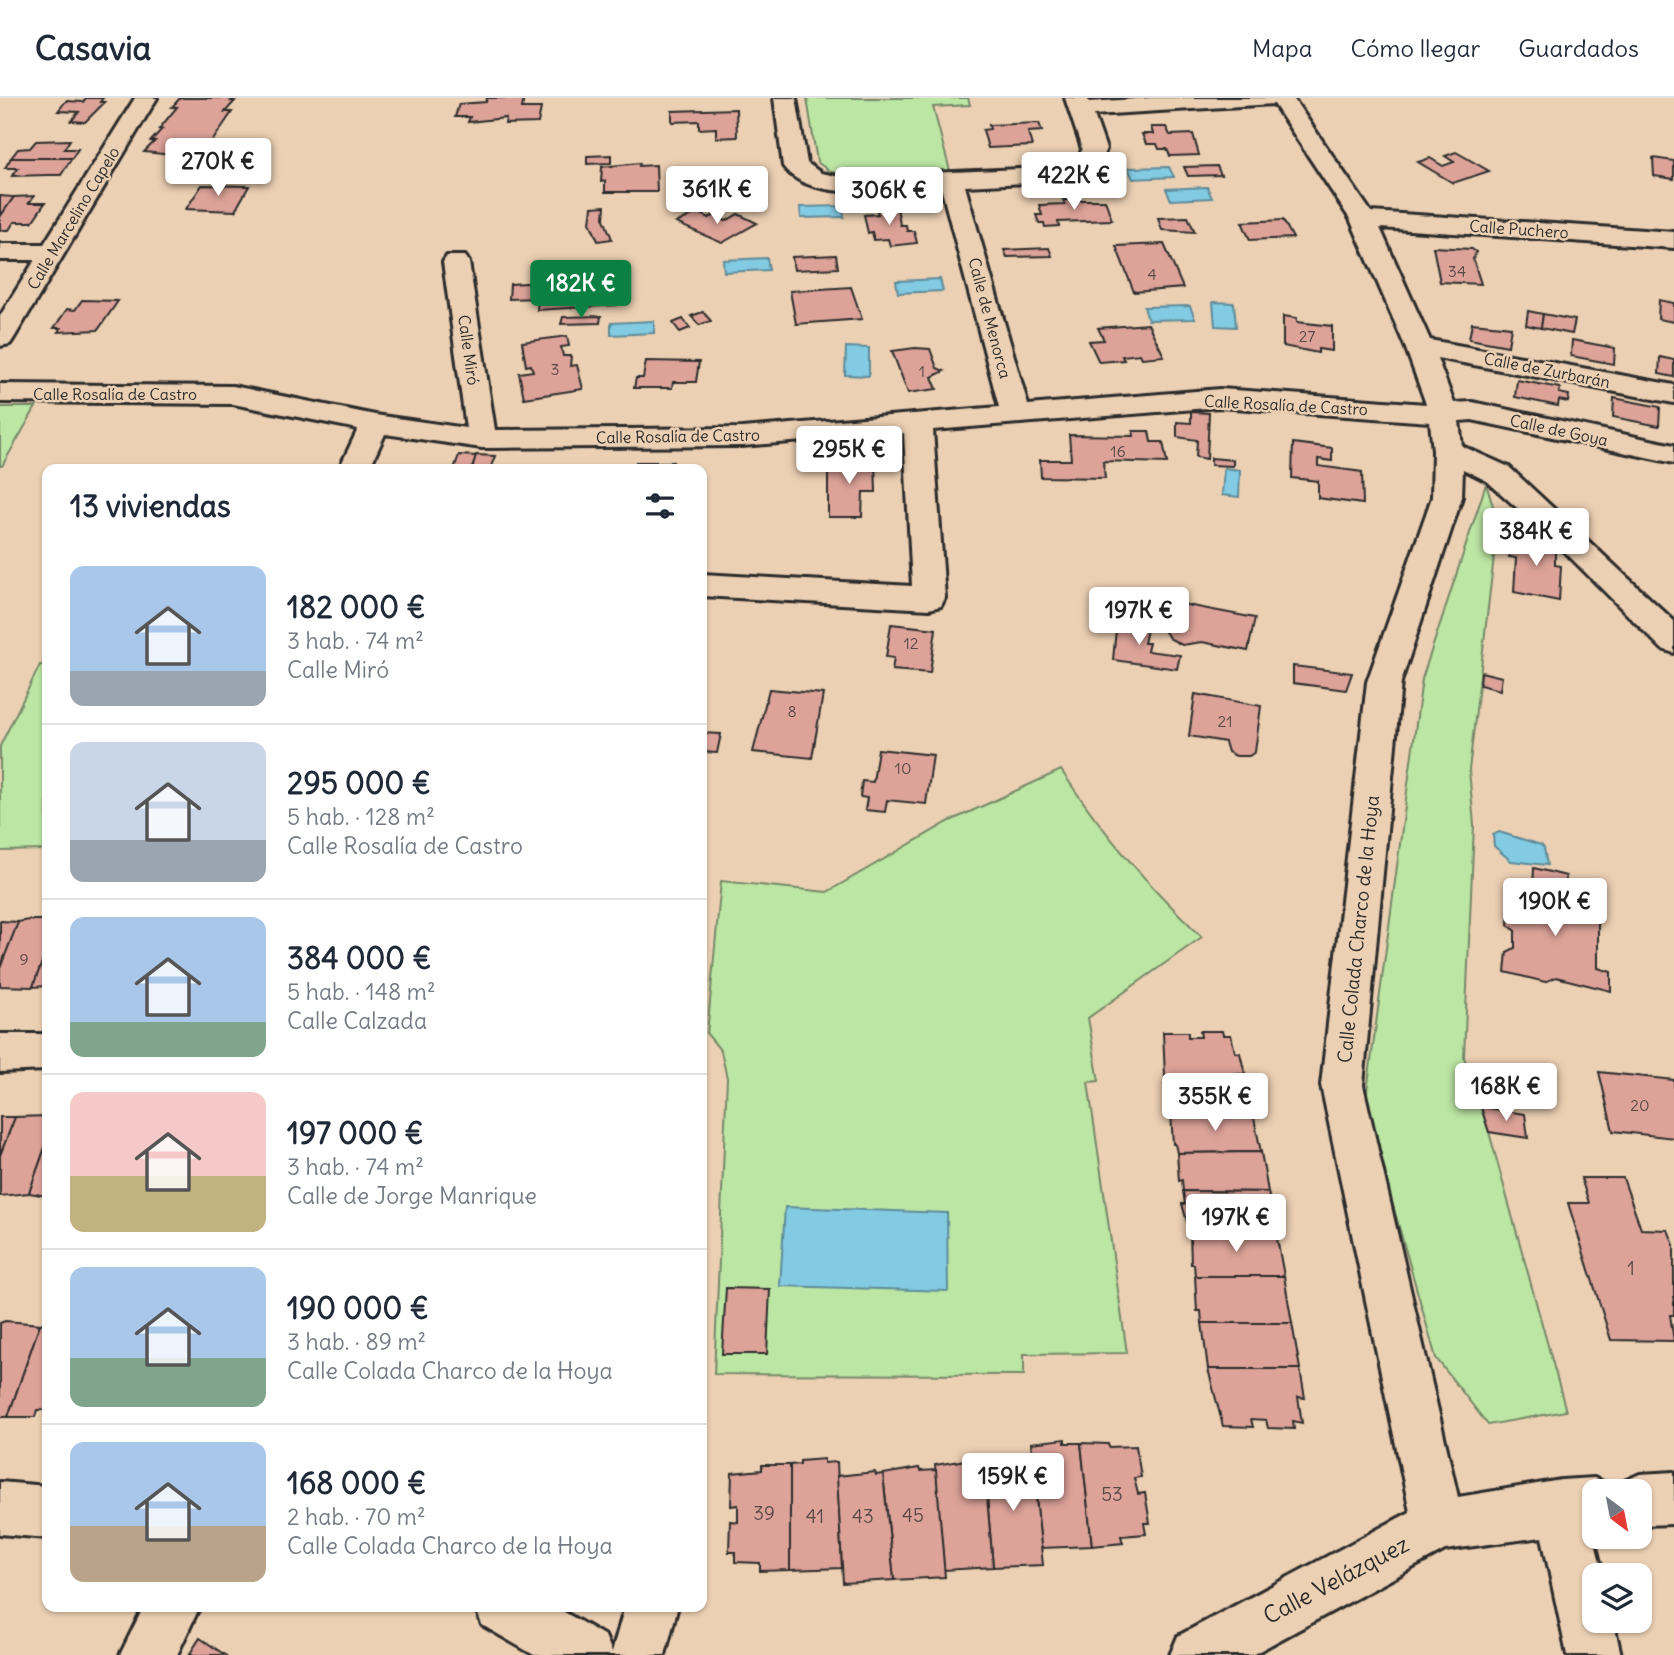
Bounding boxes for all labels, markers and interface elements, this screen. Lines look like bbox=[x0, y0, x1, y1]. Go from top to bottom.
text: Casavia bbox=[35, 27, 151, 69]
text: Mapa bbox=[1252, 33, 1312, 63]
text: Cómo llegar bbox=[1350, 33, 1480, 63]
text: Guardados bbox=[1518, 33, 1639, 63]
pin: 270K € bbox=[161, 139, 275, 198]
street label: Calle Marcelino Capelo bbox=[22, 143, 124, 293]
text: 270K € bbox=[181, 146, 255, 175]
pin: 422K € bbox=[1017, 152, 1131, 212]
text: 422K € bbox=[1038, 160, 1110, 189]
pin: 361K € bbox=[660, 166, 774, 226]
pin: 306K € bbox=[832, 167, 946, 227]
text: 361K € bbox=[682, 174, 752, 203]
text: 306K € bbox=[851, 175, 927, 204]
street label: Calle Puchero bbox=[1469, 216, 1569, 242]
street label: Calle de Menorca bbox=[964, 255, 1016, 381]
pin: 182K € bbox=[524, 260, 638, 320]
house number: 34 bbox=[1448, 261, 1466, 281]
house number: 4 bbox=[1147, 264, 1157, 284]
text: 182K € bbox=[546, 268, 616, 297]
street label: Calle Miró bbox=[454, 313, 484, 387]
house number: 27 bbox=[1299, 326, 1315, 346]
street label: Calle de Zurbarán bbox=[1482, 348, 1612, 392]
house number: 3 bbox=[550, 359, 560, 379]
house number: 1 bbox=[919, 361, 925, 381]
street label: Calle Rosalía de Castro bbox=[33, 384, 197, 404]
street label: Calle Rosalía de Castro bbox=[1204, 391, 1368, 419]
street label: Calle de Goya bbox=[1508, 410, 1610, 450]
street label: Calle Rosalía de Castro bbox=[596, 425, 760, 447]
pin: 295K € bbox=[792, 426, 906, 486]
text: 295K € bbox=[812, 434, 886, 463]
house number: 16 bbox=[1110, 441, 1126, 461]
text: 13 viviendas bbox=[70, 487, 231, 525]
icon: filters bbox=[641, 487, 679, 525]
pin: 384K € bbox=[1479, 508, 1593, 568]
text: 384K € bbox=[1499, 516, 1573, 545]
text: 182 000 € bbox=[287, 588, 425, 626]
pin: 197K € bbox=[1082, 588, 1196, 647]
icon: home bbox=[126, 594, 210, 678]
text: 197K € bbox=[1105, 595, 1173, 624]
text: 3 hab. · 74 m² bbox=[287, 626, 424, 655]
house number: 12 bbox=[903, 633, 919, 653]
text: Calle Miró bbox=[287, 655, 389, 684]
house number: 8 bbox=[787, 701, 797, 721]
house number: 21 bbox=[1217, 711, 1233, 731]
house number: 10 bbox=[895, 758, 911, 778]
text: 295 000 € bbox=[287, 764, 431, 802]
icon: home bbox=[126, 770, 210, 854]
street label: Calle Colada Charco de la Hoya bbox=[1332, 794, 1384, 1064]
text: 5 hab. · 128 m² bbox=[287, 802, 435, 831]
text: Calle Rosalía de Castro bbox=[287, 831, 523, 860]
pin: 190K € bbox=[1498, 878, 1612, 938]
text: 190K € bbox=[1519, 886, 1591, 915]
text: 384 000 € bbox=[287, 939, 431, 977]
icon: home bbox=[126, 945, 210, 1029]
house number: 9 bbox=[19, 949, 29, 969]
text: 5 hab. · 148 m² bbox=[287, 977, 436, 1006]
text: Calle Calzada bbox=[287, 1006, 427, 1035]
pin: 168K € bbox=[1449, 1063, 1563, 1123]
text: 168K € bbox=[1471, 1071, 1541, 1100]
pin: 355K € bbox=[1158, 1074, 1272, 1133]
text: 355K € bbox=[1178, 1081, 1252, 1110]
house number: 20 bbox=[1630, 1095, 1650, 1115]
text: 197 000 € bbox=[287, 1114, 424, 1152]
icon: home bbox=[126, 1120, 210, 1204]
text: 3 hab. · 74 m² bbox=[287, 1152, 424, 1181]
text: Calle de Jorge Manrique bbox=[287, 1181, 537, 1210]
pin: 197K € bbox=[1179, 1194, 1293, 1254]
text: 197K € bbox=[1202, 1202, 1270, 1231]
house number: 1 bbox=[1627, 1256, 1635, 1280]
text: 190 000 € bbox=[287, 1289, 429, 1327]
icon: home bbox=[126, 1295, 210, 1379]
text: 3 hab. · 89 m² bbox=[287, 1327, 426, 1356]
text: Calle Colada Charco de la Hoya bbox=[287, 1356, 613, 1385]
pin: 159K € bbox=[956, 1454, 1070, 1513]
text: 159K € bbox=[978, 1461, 1048, 1490]
text: 168 000 € bbox=[287, 1464, 426, 1502]
icon: home bbox=[126, 1470, 210, 1554]
north arrow bbox=[1582, 1479, 1652, 1549]
map controls bbox=[1582, 1479, 1652, 1633]
house number: 53 bbox=[1101, 1482, 1123, 1506]
house number: 39 bbox=[753, 1501, 775, 1525]
text: 2 hab. · 70 m² bbox=[287, 1502, 426, 1531]
house number: 45 bbox=[902, 1503, 924, 1527]
house number: 41 bbox=[806, 1504, 824, 1528]
house number: 43 bbox=[852, 1504, 874, 1528]
street label: Calle Velázquez bbox=[1258, 1529, 1414, 1630]
text: Calle Colada Charco de la Hoya bbox=[287, 1531, 613, 1560]
button: layers bbox=[1582, 1563, 1652, 1633]

